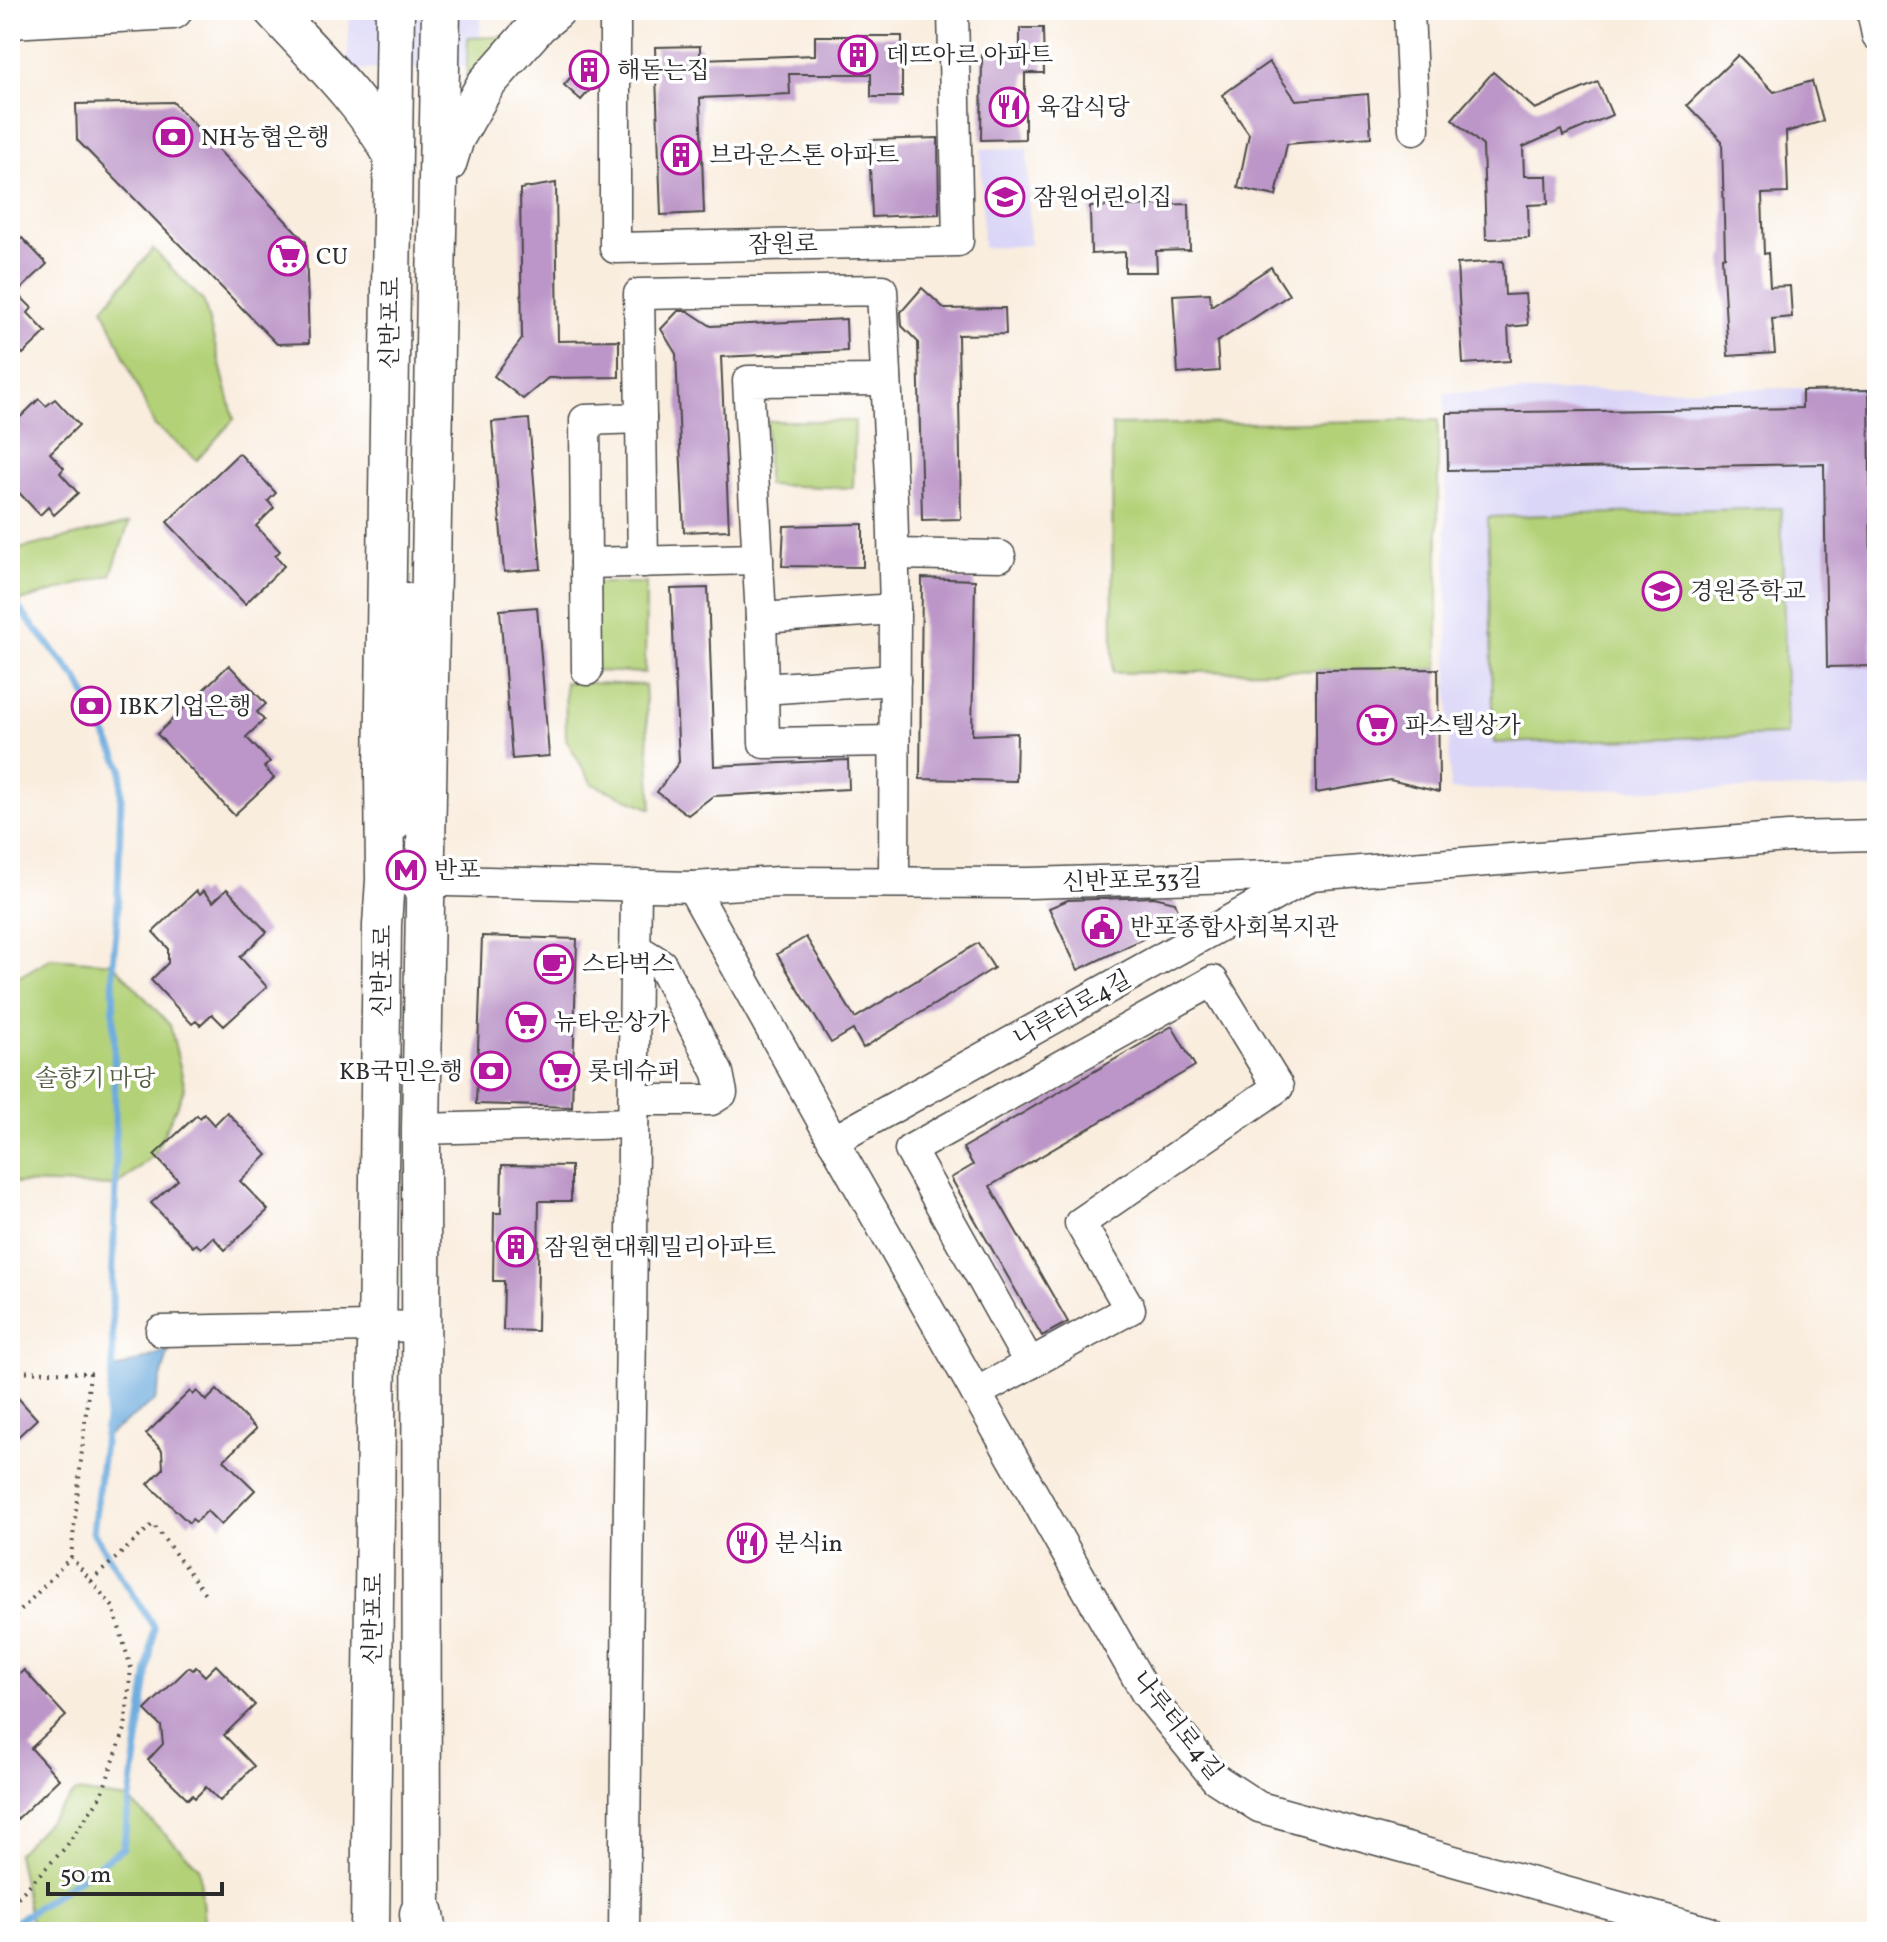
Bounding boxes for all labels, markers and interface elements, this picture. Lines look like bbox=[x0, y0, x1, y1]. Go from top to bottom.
building icon: 데뜨아르 아파트 bbox=[837, 34, 879, 76]
place label: 데뜨아르 아파트 bbox=[886, 40, 1053, 74]
building icon: 해돋는집 bbox=[568, 49, 610, 91]
place label: 해돋는집 bbox=[617, 55, 710, 89]
restaurant icon: 육갑식당 bbox=[988, 86, 1030, 128]
place label: 육갑식당 bbox=[1037, 92, 1131, 126]
bank icon: NH농협은행 bbox=[152, 116, 194, 158]
place label: NH농협은행 bbox=[201, 122, 330, 156]
building icon: 브라운스톤 아파트 bbox=[660, 134, 702, 176]
place label: 브라운스톤 아파트 bbox=[709, 140, 899, 174]
school or university icon: 잠원어린이집 bbox=[984, 176, 1026, 218]
place label: 잠원어린이집 bbox=[1033, 182, 1172, 216]
street label: 잠원로 bbox=[748, 228, 818, 264]
supermarket icon: CU bbox=[267, 235, 309, 277]
place label: CU bbox=[316, 241, 348, 275]
street label: 신반포로 bbox=[374, 276, 410, 370]
school or university icon: 경원중학교 bbox=[1641, 570, 1683, 612]
place label: 경원중학교 bbox=[1690, 576, 1806, 610]
bank icon: IBK기업은행 bbox=[70, 685, 112, 727]
place label: IBK기업은행 bbox=[119, 691, 251, 725]
supermarket icon: 파스텔상가 bbox=[1356, 704, 1398, 746]
place label: 파스텔상가 bbox=[1405, 710, 1521, 744]
metro station icon: 반포 bbox=[385, 849, 427, 891]
place label: 반포 bbox=[434, 855, 480, 889]
street label: 신반포로33길 bbox=[1061, 863, 1203, 901]
public building icon: 반포종합사회복지관 bbox=[1081, 906, 1123, 948]
place label: 반포종합사회복지관 bbox=[1130, 912, 1339, 946]
street label: 신반포로 bbox=[366, 924, 402, 1018]
cafe icon: 스타벅스 bbox=[533, 943, 575, 985]
place label: 스타벅스 bbox=[582, 949, 675, 983]
street label: 나루터로4길 bbox=[1008, 963, 1138, 1056]
supermarket icon: 뉴타운상가 bbox=[505, 1001, 547, 1043]
place label: 뉴타운상가 bbox=[554, 1007, 670, 1041]
bank icon: KB국민은행 bbox=[470, 1050, 512, 1092]
supermarket icon: 롯데슈퍼 bbox=[539, 1050, 581, 1092]
place label: KB국민은행 bbox=[339, 1056, 463, 1090]
place label: 롯데슈퍼 bbox=[588, 1056, 681, 1090]
park label: 솔향기 마당 bbox=[35, 1063, 156, 1097]
building icon: 잠원현대훼밀리아파트 bbox=[495, 1226, 537, 1268]
place label: 잠원현대훼밀리아파트 bbox=[544, 1232, 776, 1266]
restaurant icon: 분식in bbox=[726, 1522, 768, 1564]
place label: 분식in bbox=[775, 1528, 843, 1562]
street label: 신반포로 bbox=[357, 1572, 393, 1666]
street label: 나루터로4길 bbox=[1123, 1664, 1230, 1788]
scale bar bbox=[48, 1846, 222, 1896]
text: 50 m bbox=[60, 1859, 112, 1893]

